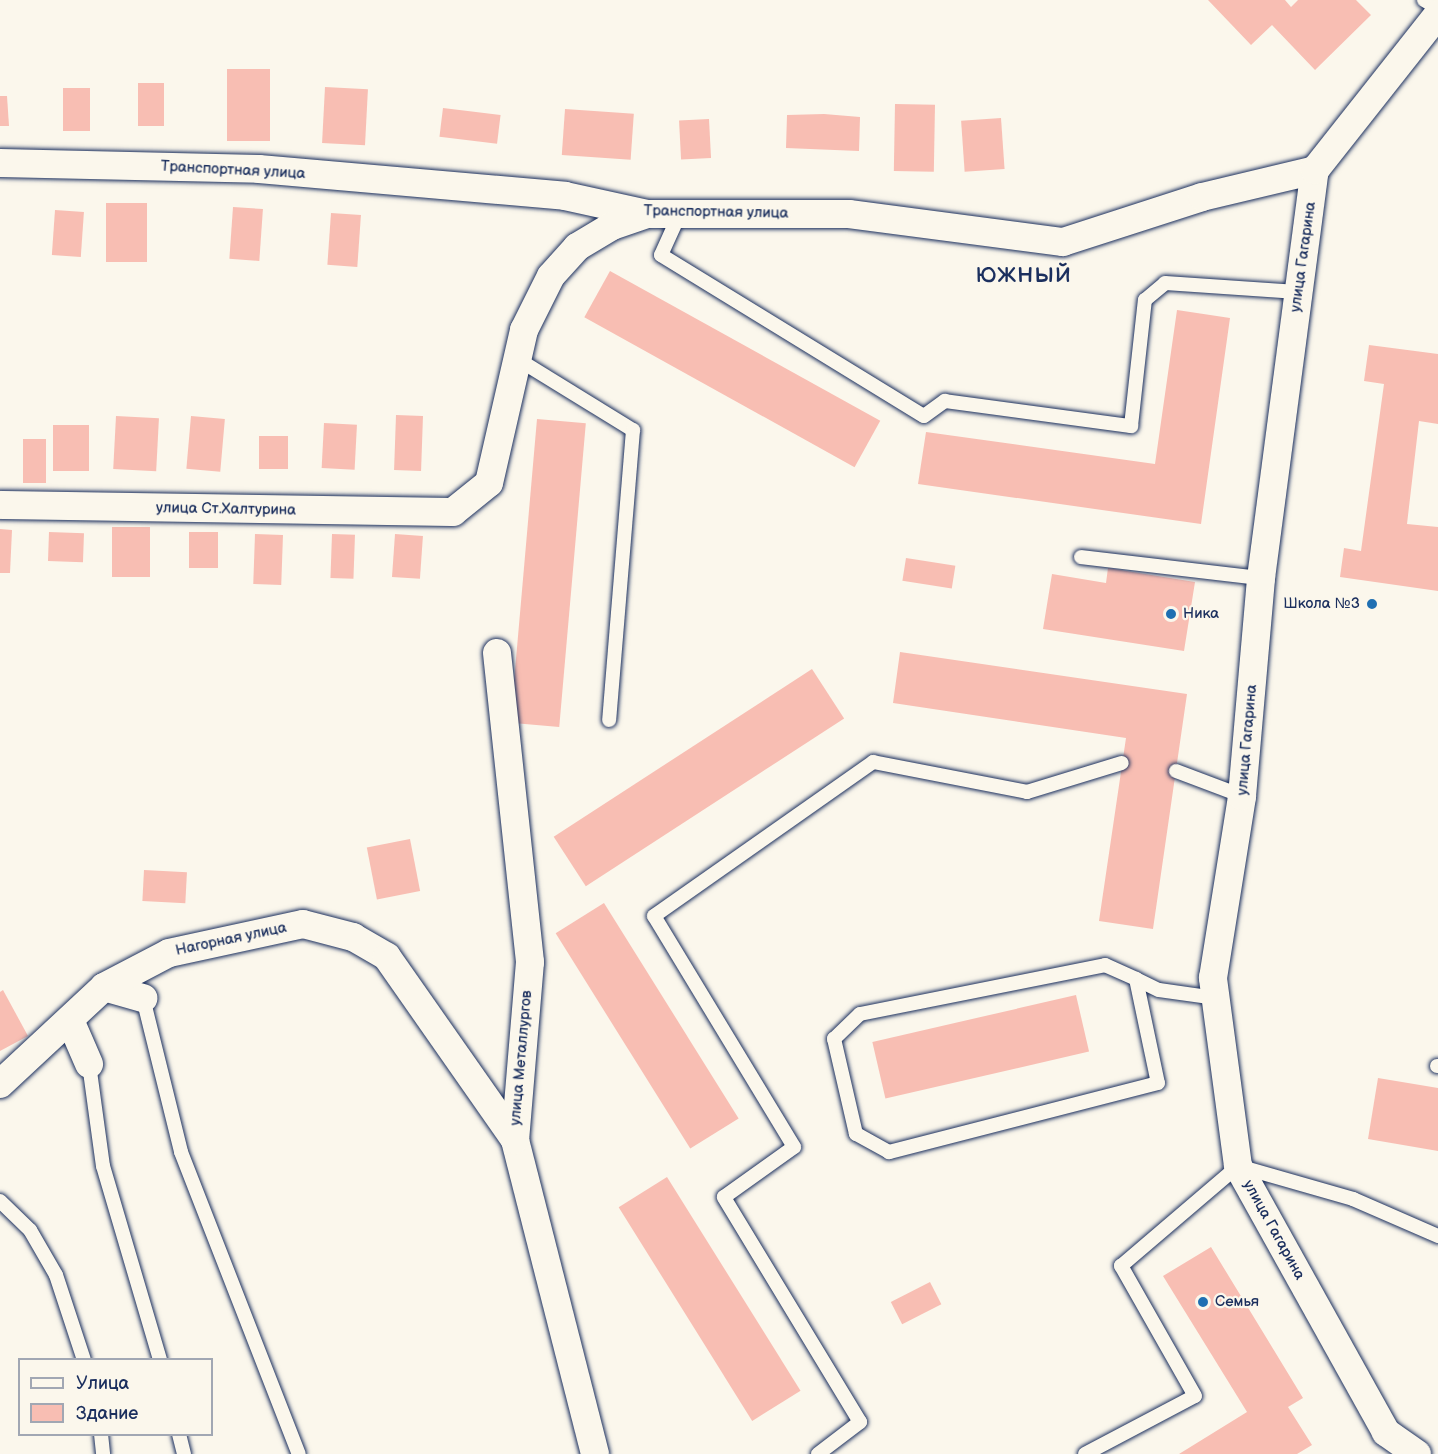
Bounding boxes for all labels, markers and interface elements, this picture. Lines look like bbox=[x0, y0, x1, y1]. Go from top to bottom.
street label: Транспортная улица bbox=[160, 157, 306, 183]
street label: улица Гагарина bbox=[1286, 201, 1320, 313]
street label: Транспортная улица bbox=[643, 202, 789, 222]
district label: ЮЖНЫЙ bbox=[976, 263, 1072, 289]
street label: улица Ст.Халтурина bbox=[156, 499, 296, 519]
place label: Школа №3 bbox=[1283, 595, 1360, 613]
marker: Школа №3 bbox=[1365, 597, 1379, 611]
place label: Ника bbox=[1183, 605, 1219, 623]
marker: Ника bbox=[1164, 607, 1178, 621]
street label: улица Гагарина bbox=[1233, 684, 1261, 796]
street label: Нагорная улица bbox=[174, 918, 288, 960]
street label: улица Металлургов bbox=[506, 990, 536, 1126]
street label: улица Гагарина bbox=[1239, 1177, 1309, 1283]
place label: Семья bbox=[1215, 1293, 1259, 1311]
marker: Семья bbox=[1196, 1295, 1210, 1309]
legend bbox=[18, 1358, 213, 1436]
text: Улица bbox=[76, 1373, 129, 1394]
text: Здание bbox=[76, 1403, 138, 1424]

